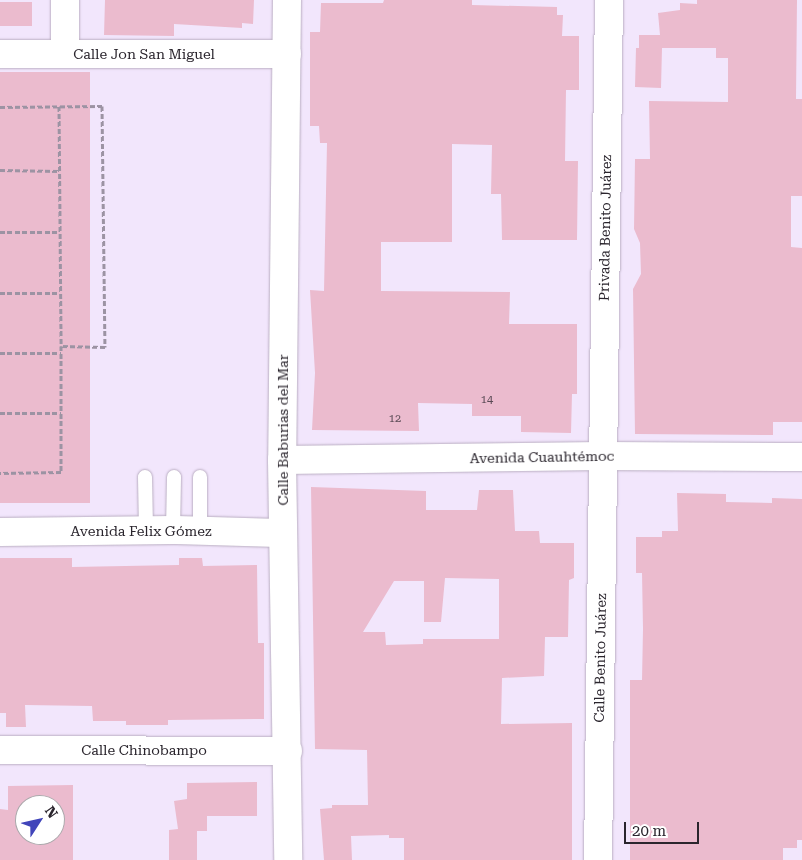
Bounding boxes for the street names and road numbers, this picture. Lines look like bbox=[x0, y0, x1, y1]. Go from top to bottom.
street label: Calle Jon San Miguel bbox=[73, 46, 215, 62]
street label: Privada Benito Juárez bbox=[595, 155, 615, 301]
street label: Calle Baburias del Mar bbox=[275, 354, 291, 506]
street label: Avenida Cuauhtémoc bbox=[470, 447, 614, 467]
street label: Avenida Felix Gómez bbox=[71, 523, 211, 539]
street label: Calle Benito Juárez bbox=[590, 593, 610, 723]
street label: Calle Chinobampo bbox=[81, 742, 207, 758]

